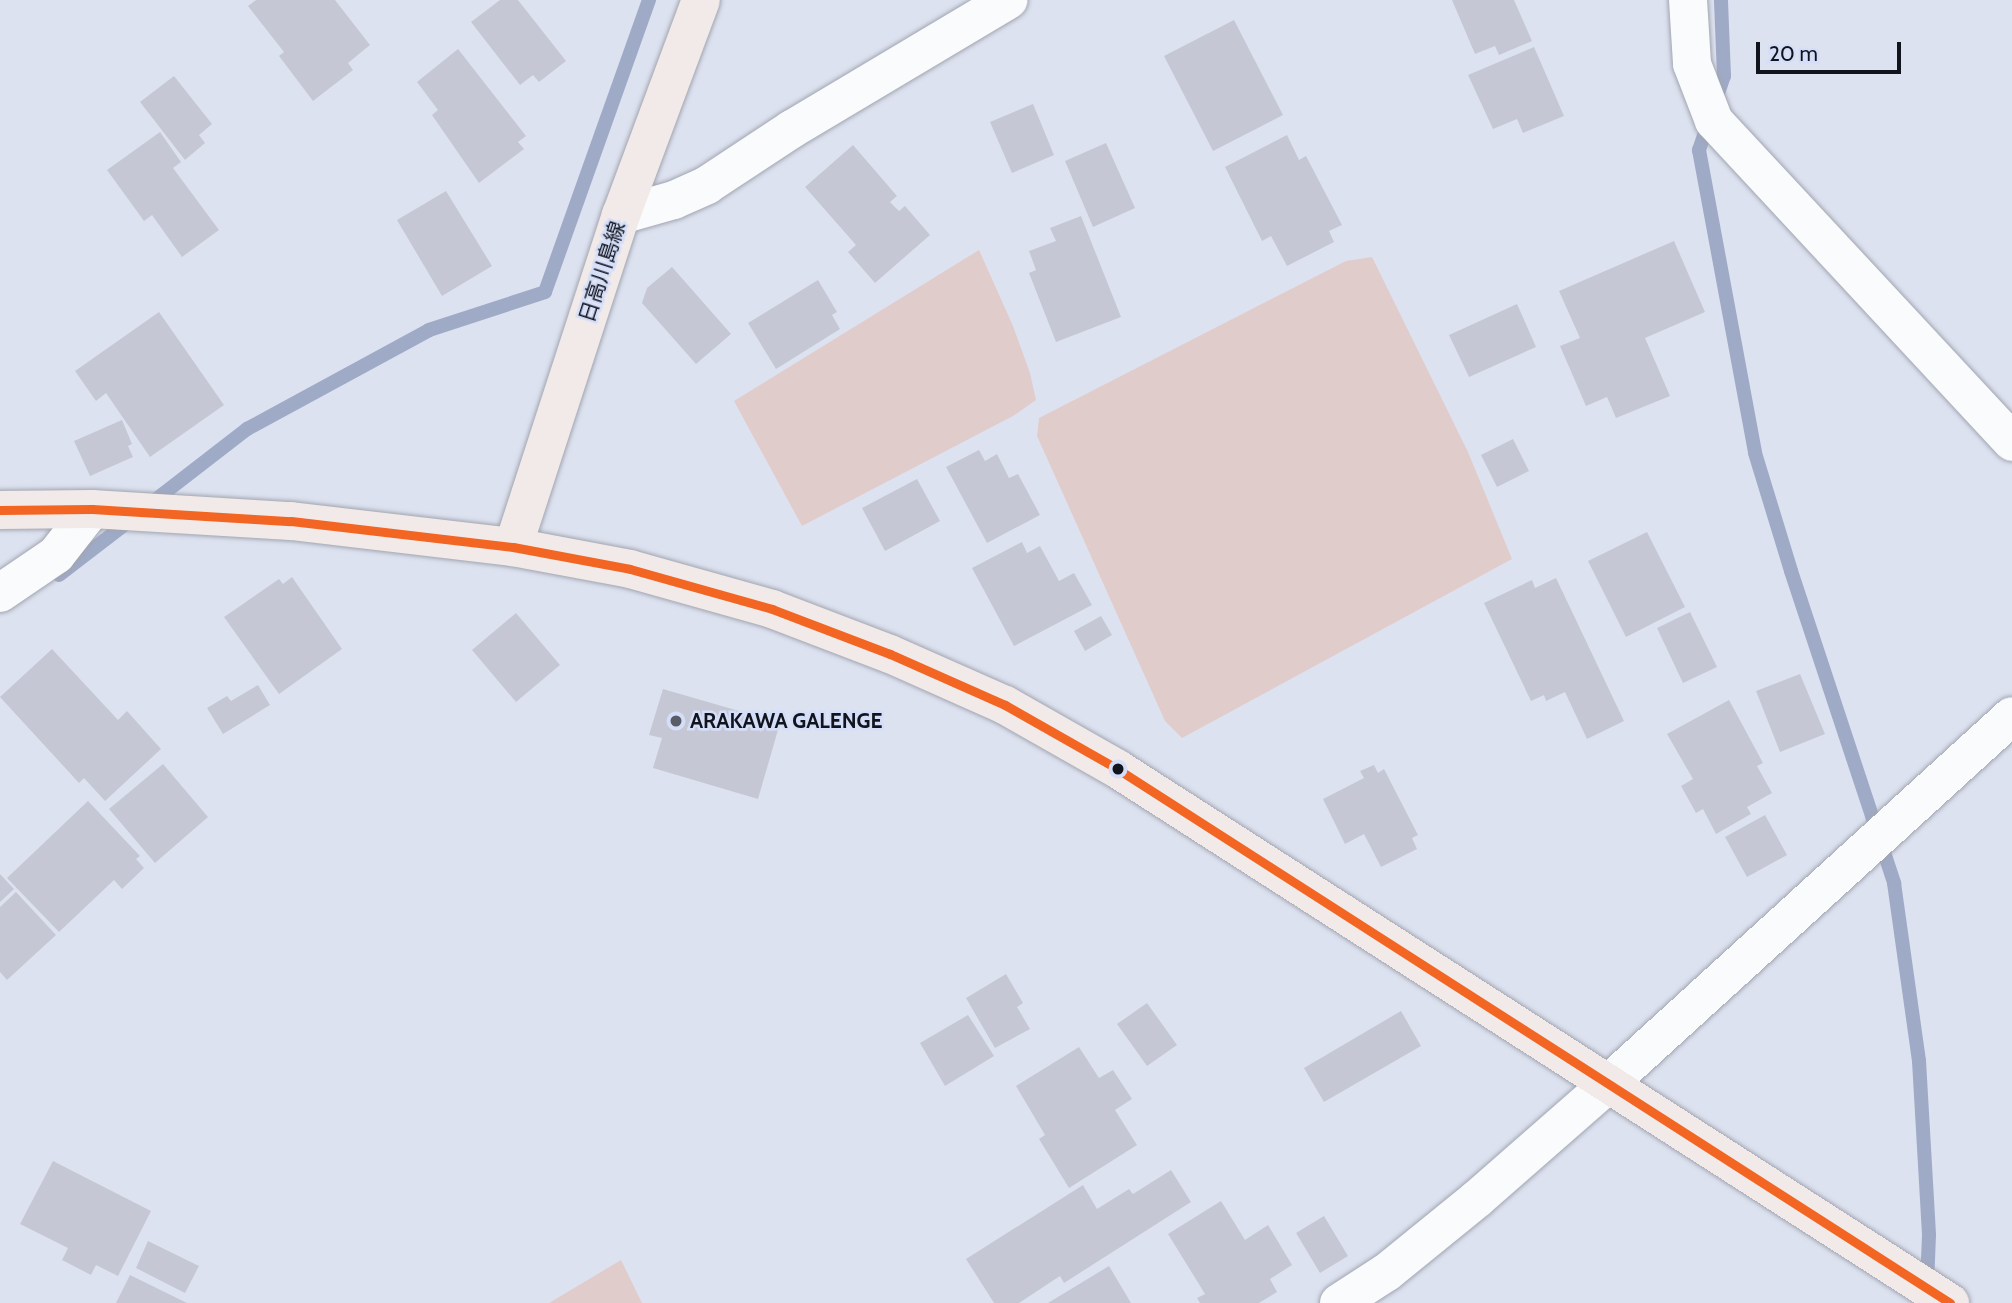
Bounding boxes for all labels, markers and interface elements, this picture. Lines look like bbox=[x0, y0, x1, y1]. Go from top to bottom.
scale bar bbox=[1760, 28, 1905, 72]
text: 20 m bbox=[1769, 41, 1818, 66]
street label: 日高川島線 bbox=[574, 218, 630, 326]
place label: ARAKAWA GALENGE bbox=[690, 708, 882, 734]
marker: ARAKAWA GALENGE bbox=[668, 713, 684, 729]
unlabelled marker bbox=[1111, 762, 1125, 776]

